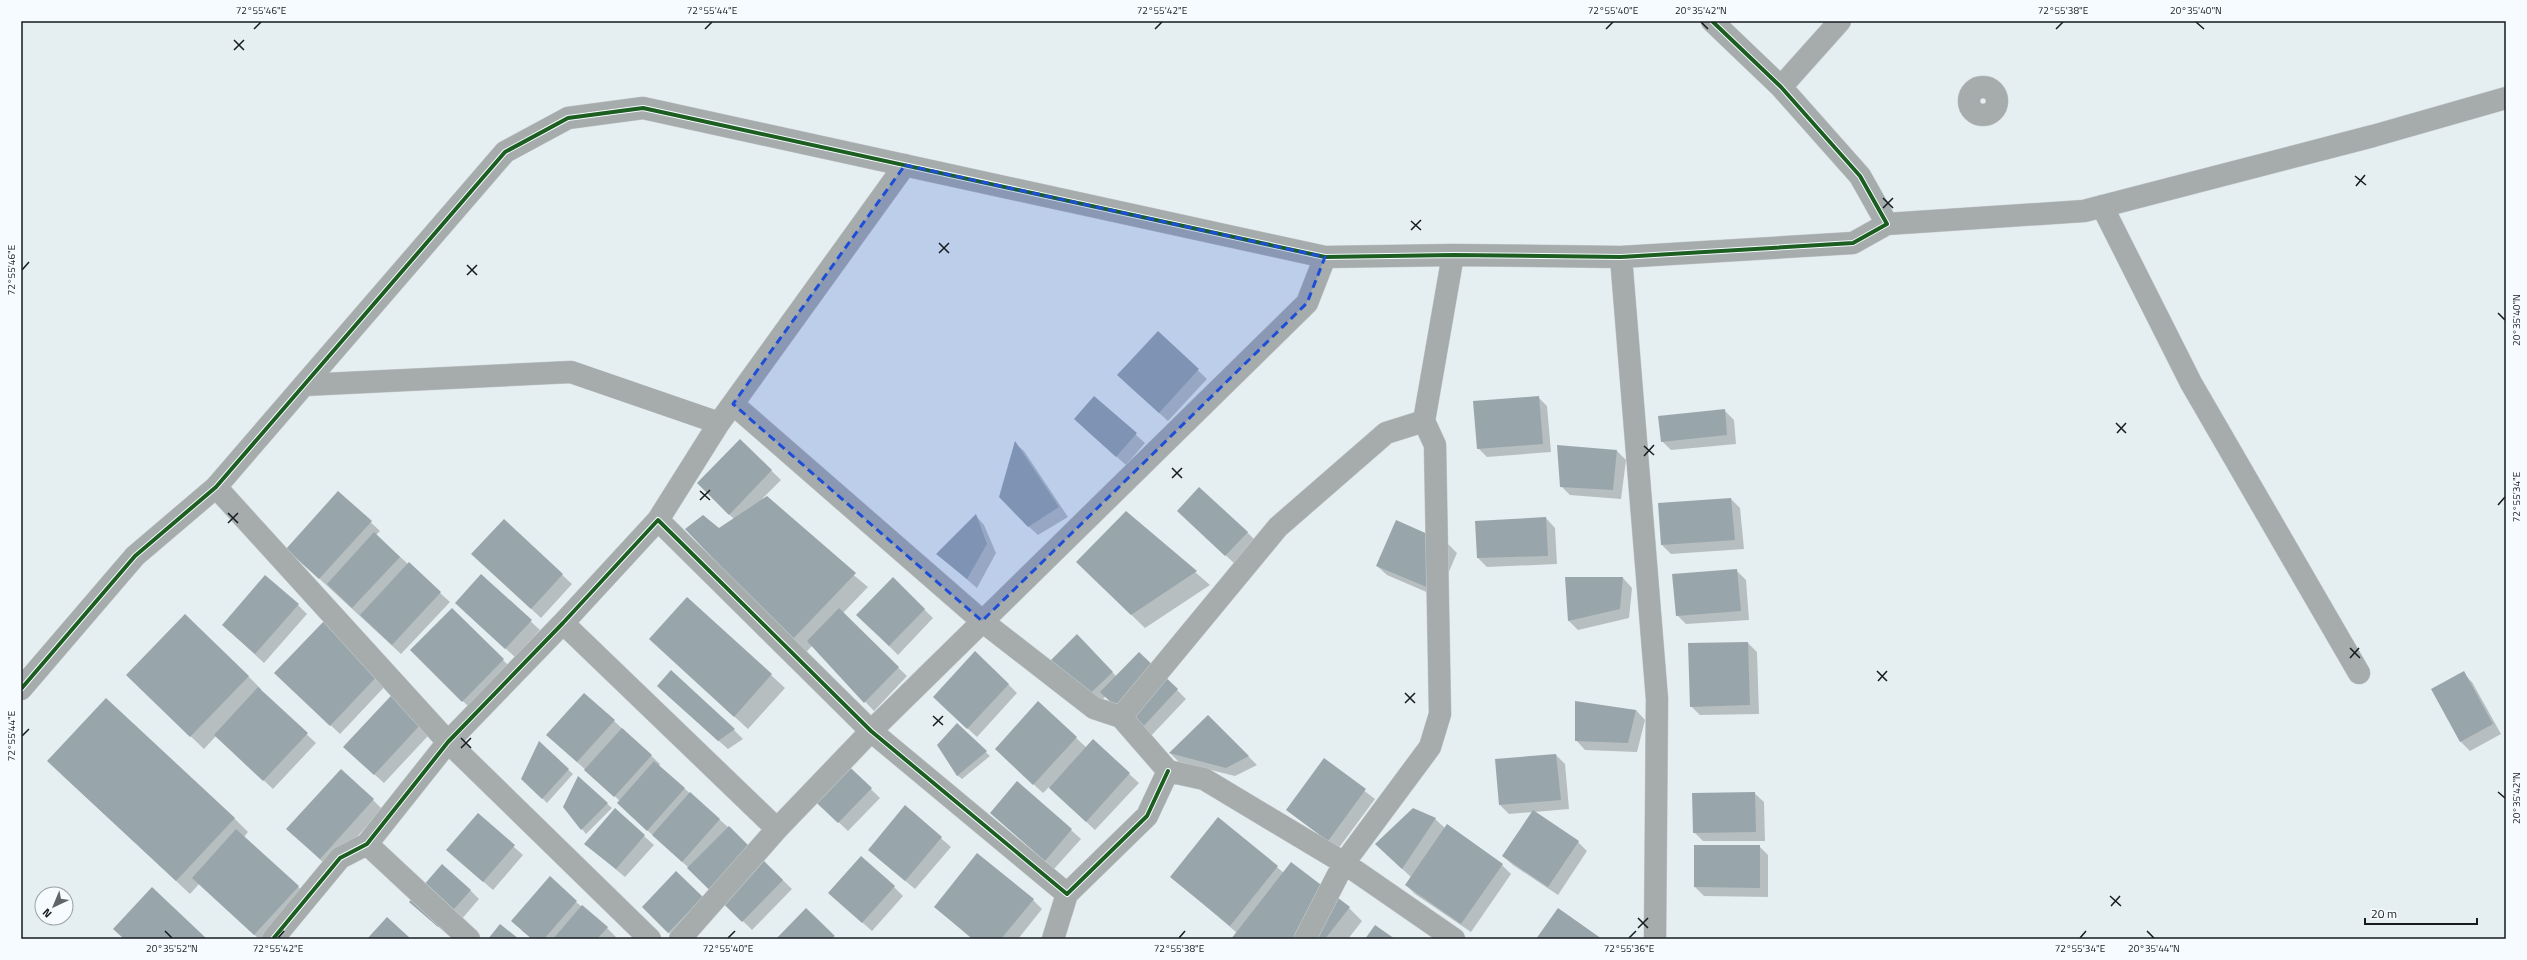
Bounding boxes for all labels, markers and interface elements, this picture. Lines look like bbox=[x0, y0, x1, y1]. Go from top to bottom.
text: 72°55'46"E bbox=[236, 3, 287, 18]
text: 72°55'44"E bbox=[687, 3, 738, 18]
text: 72°55'42"E bbox=[1137, 3, 1188, 18]
text: 72°55'40"E bbox=[1588, 3, 1639, 18]
text: 20°35'42"N bbox=[1675, 3, 1727, 18]
text: 72°55'38"E bbox=[2038, 3, 2089, 18]
text: 20°35'40"N bbox=[2170, 3, 2222, 18]
text: 72°55'46"E bbox=[4, 244, 19, 295]
text: 20°35'40"N bbox=[2509, 294, 2524, 346]
text: 72°55'34"E bbox=[2509, 471, 2524, 522]
text: 72°55'44"E bbox=[4, 710, 19, 761]
text: 20°35'42"N bbox=[2509, 772, 2524, 824]
north arrow bbox=[34, 886, 74, 926]
scale bar bbox=[2365, 900, 2477, 926]
text: 20 m bbox=[2371, 904, 2397, 923]
text: N bbox=[39, 905, 55, 922]
text: 20°35'52"N bbox=[146, 941, 198, 956]
text: 72°55'42"E bbox=[253, 941, 304, 956]
text: 72°55'40"E bbox=[703, 941, 754, 956]
text: 72°55'38"E bbox=[1154, 941, 1205, 956]
text: 72°55'36"E bbox=[1604, 941, 1655, 956]
text: 72°55'34"E bbox=[2055, 941, 2106, 956]
text: 20°35'44"N bbox=[2128, 941, 2180, 956]

